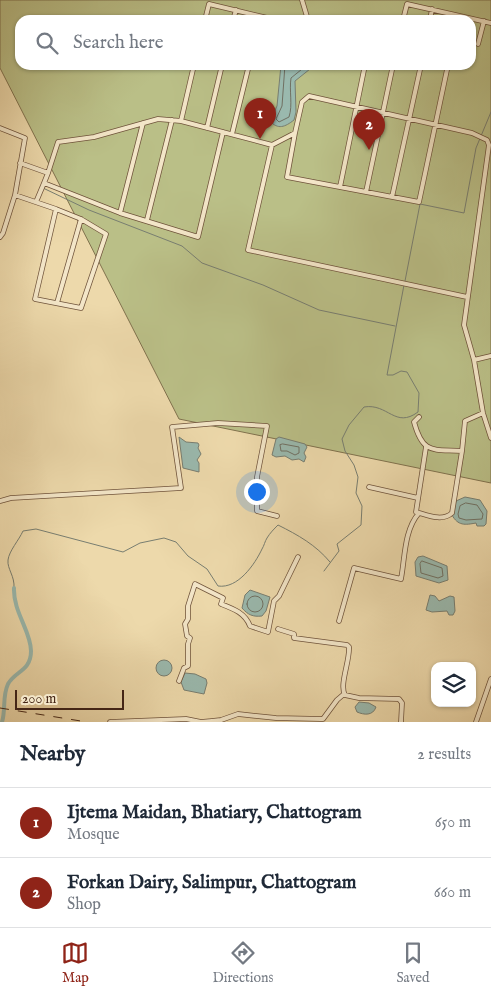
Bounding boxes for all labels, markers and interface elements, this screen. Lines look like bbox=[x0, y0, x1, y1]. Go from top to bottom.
search box bbox=[15, 15, 476, 70]
icon: search bbox=[33, 29, 61, 57]
text: Search here bbox=[73, 31, 164, 55]
pin: 1 bbox=[244, 98, 276, 139]
pin: 2 bbox=[353, 109, 385, 150]
your location bbox=[244, 479, 270, 505]
map controls bbox=[431, 662, 476, 707]
button: layers bbox=[431, 662, 476, 707]
scale bar bbox=[15, 687, 124, 710]
text: 200 m bbox=[22, 690, 56, 708]
text: Nearby bbox=[20, 741, 85, 768]
text: 2 results bbox=[417, 745, 471, 765]
text: Ijtema Maidan, Bhatiary, Chattogram bbox=[67, 801, 362, 825]
text: 1 bbox=[33, 813, 39, 833]
text: 650 m bbox=[435, 813, 471, 833]
text: Mosque bbox=[67, 825, 120, 845]
text: Forkan Dairy, Salimpur, Chattogram bbox=[67, 871, 356, 895]
text: 2 bbox=[32, 883, 40, 903]
text: 660 m bbox=[434, 883, 471, 903]
text: Shop bbox=[67, 895, 101, 915]
tab: Map bbox=[61, 939, 89, 987]
tab: Directions bbox=[212, 939, 273, 987]
tab: Saved bbox=[396, 939, 429, 987]

